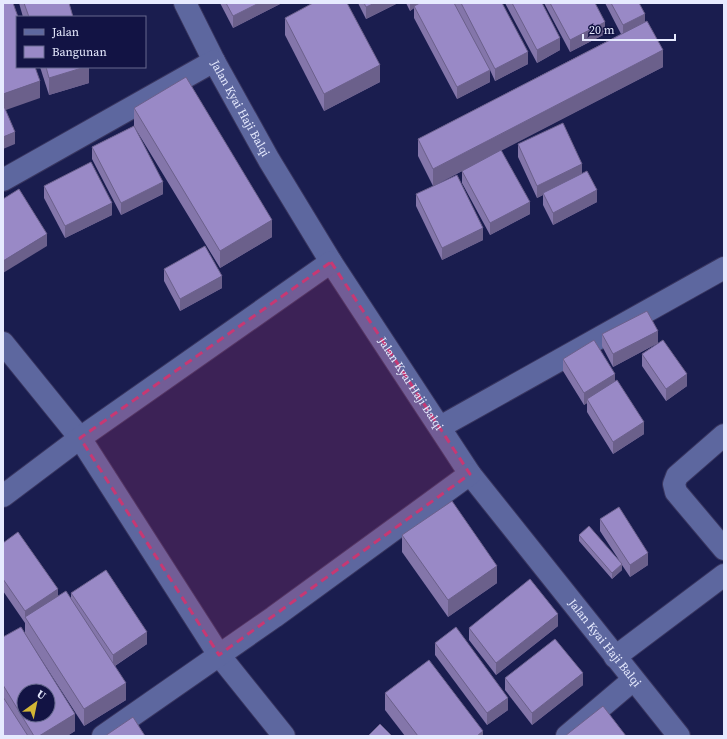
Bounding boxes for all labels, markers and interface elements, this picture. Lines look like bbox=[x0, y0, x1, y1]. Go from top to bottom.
legend bbox=[16, 16, 146, 68]
scale bar bbox=[583, 16, 675, 42]
text: 20 m bbox=[589, 22, 615, 38]
text: Jalan bbox=[51, 24, 79, 40]
text: Bangunan bbox=[52, 44, 107, 60]
street label: Jalan Kyai Haji Balqi bbox=[207, 56, 274, 160]
street label: Jalan Kyai Haji Balqi bbox=[374, 333, 447, 434]
street label: Jalan Kyai Haji Balqi bbox=[564, 595, 645, 691]
north arrow bbox=[16, 683, 56, 723]
text: U bbox=[34, 687, 49, 704]

